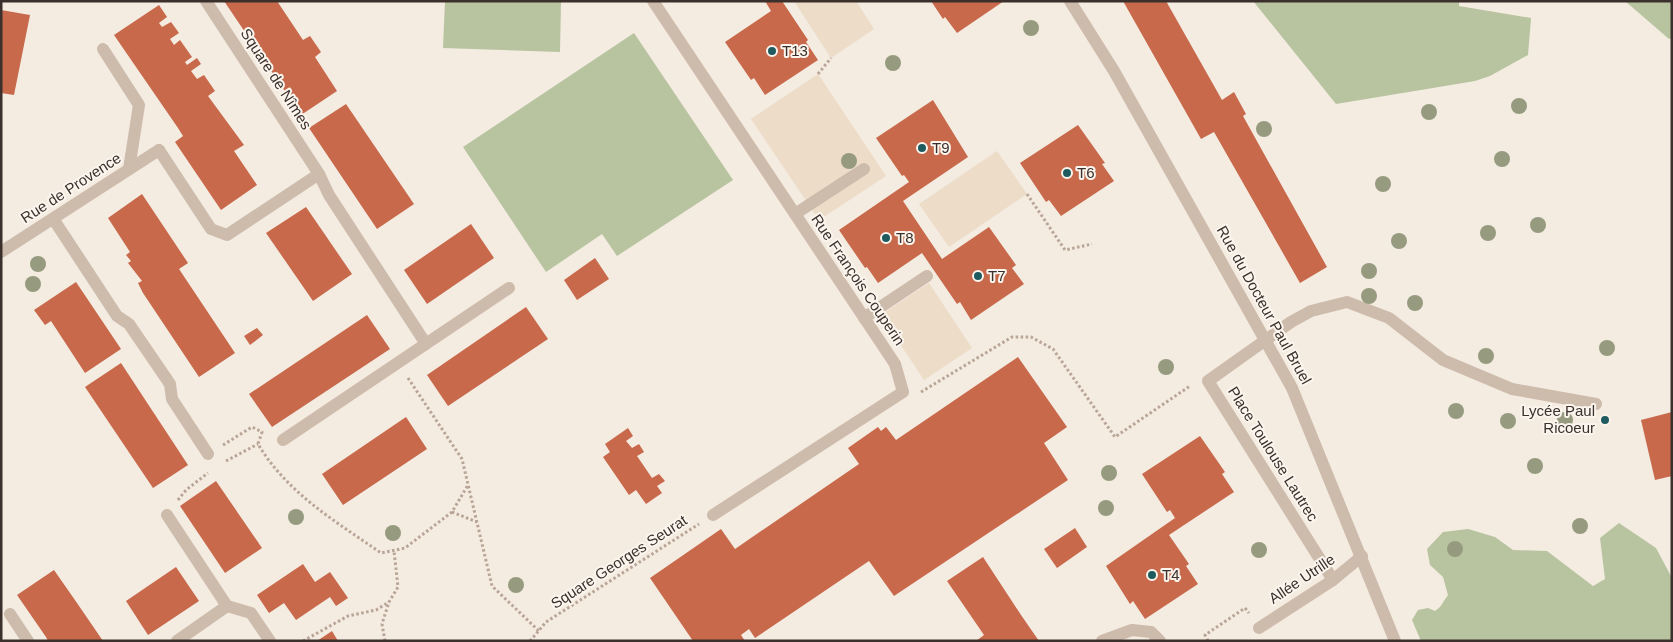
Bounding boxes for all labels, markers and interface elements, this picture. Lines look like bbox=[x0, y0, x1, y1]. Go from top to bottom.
street label: Square de Nîmes bbox=[238, 25, 315, 132]
place label: T13 bbox=[782, 42, 808, 59]
marker: T13 bbox=[766, 45, 778, 57]
place label: T9 bbox=[932, 139, 950, 156]
marker: T9 bbox=[916, 142, 928, 154]
street label: Rue de Provence bbox=[17, 149, 124, 226]
place label: T6 bbox=[1077, 164, 1095, 181]
marker: T6 bbox=[1061, 167, 1073, 179]
street label: Rue François Couperin bbox=[808, 211, 909, 348]
street label: Rue du Docteur Paul Bruel bbox=[1214, 223, 1315, 387]
place label: T8 bbox=[896, 229, 914, 246]
marker: T8 bbox=[880, 232, 892, 244]
place label: T7 bbox=[988, 267, 1006, 284]
marker: T7 bbox=[972, 270, 984, 282]
street label: Place Toulouse Lautrec bbox=[1225, 383, 1322, 525]
place label: Lycée Paul Ricoeur bbox=[1521, 402, 1595, 436]
marker: Lycée Paul Ricoeur bbox=[1599, 414, 1611, 426]
street label: Square Georges Seurat bbox=[548, 511, 690, 612]
street label: Allée Utrille bbox=[1266, 550, 1338, 607]
place label: T4 bbox=[1162, 566, 1180, 583]
marker: T4 bbox=[1146, 569, 1158, 581]

